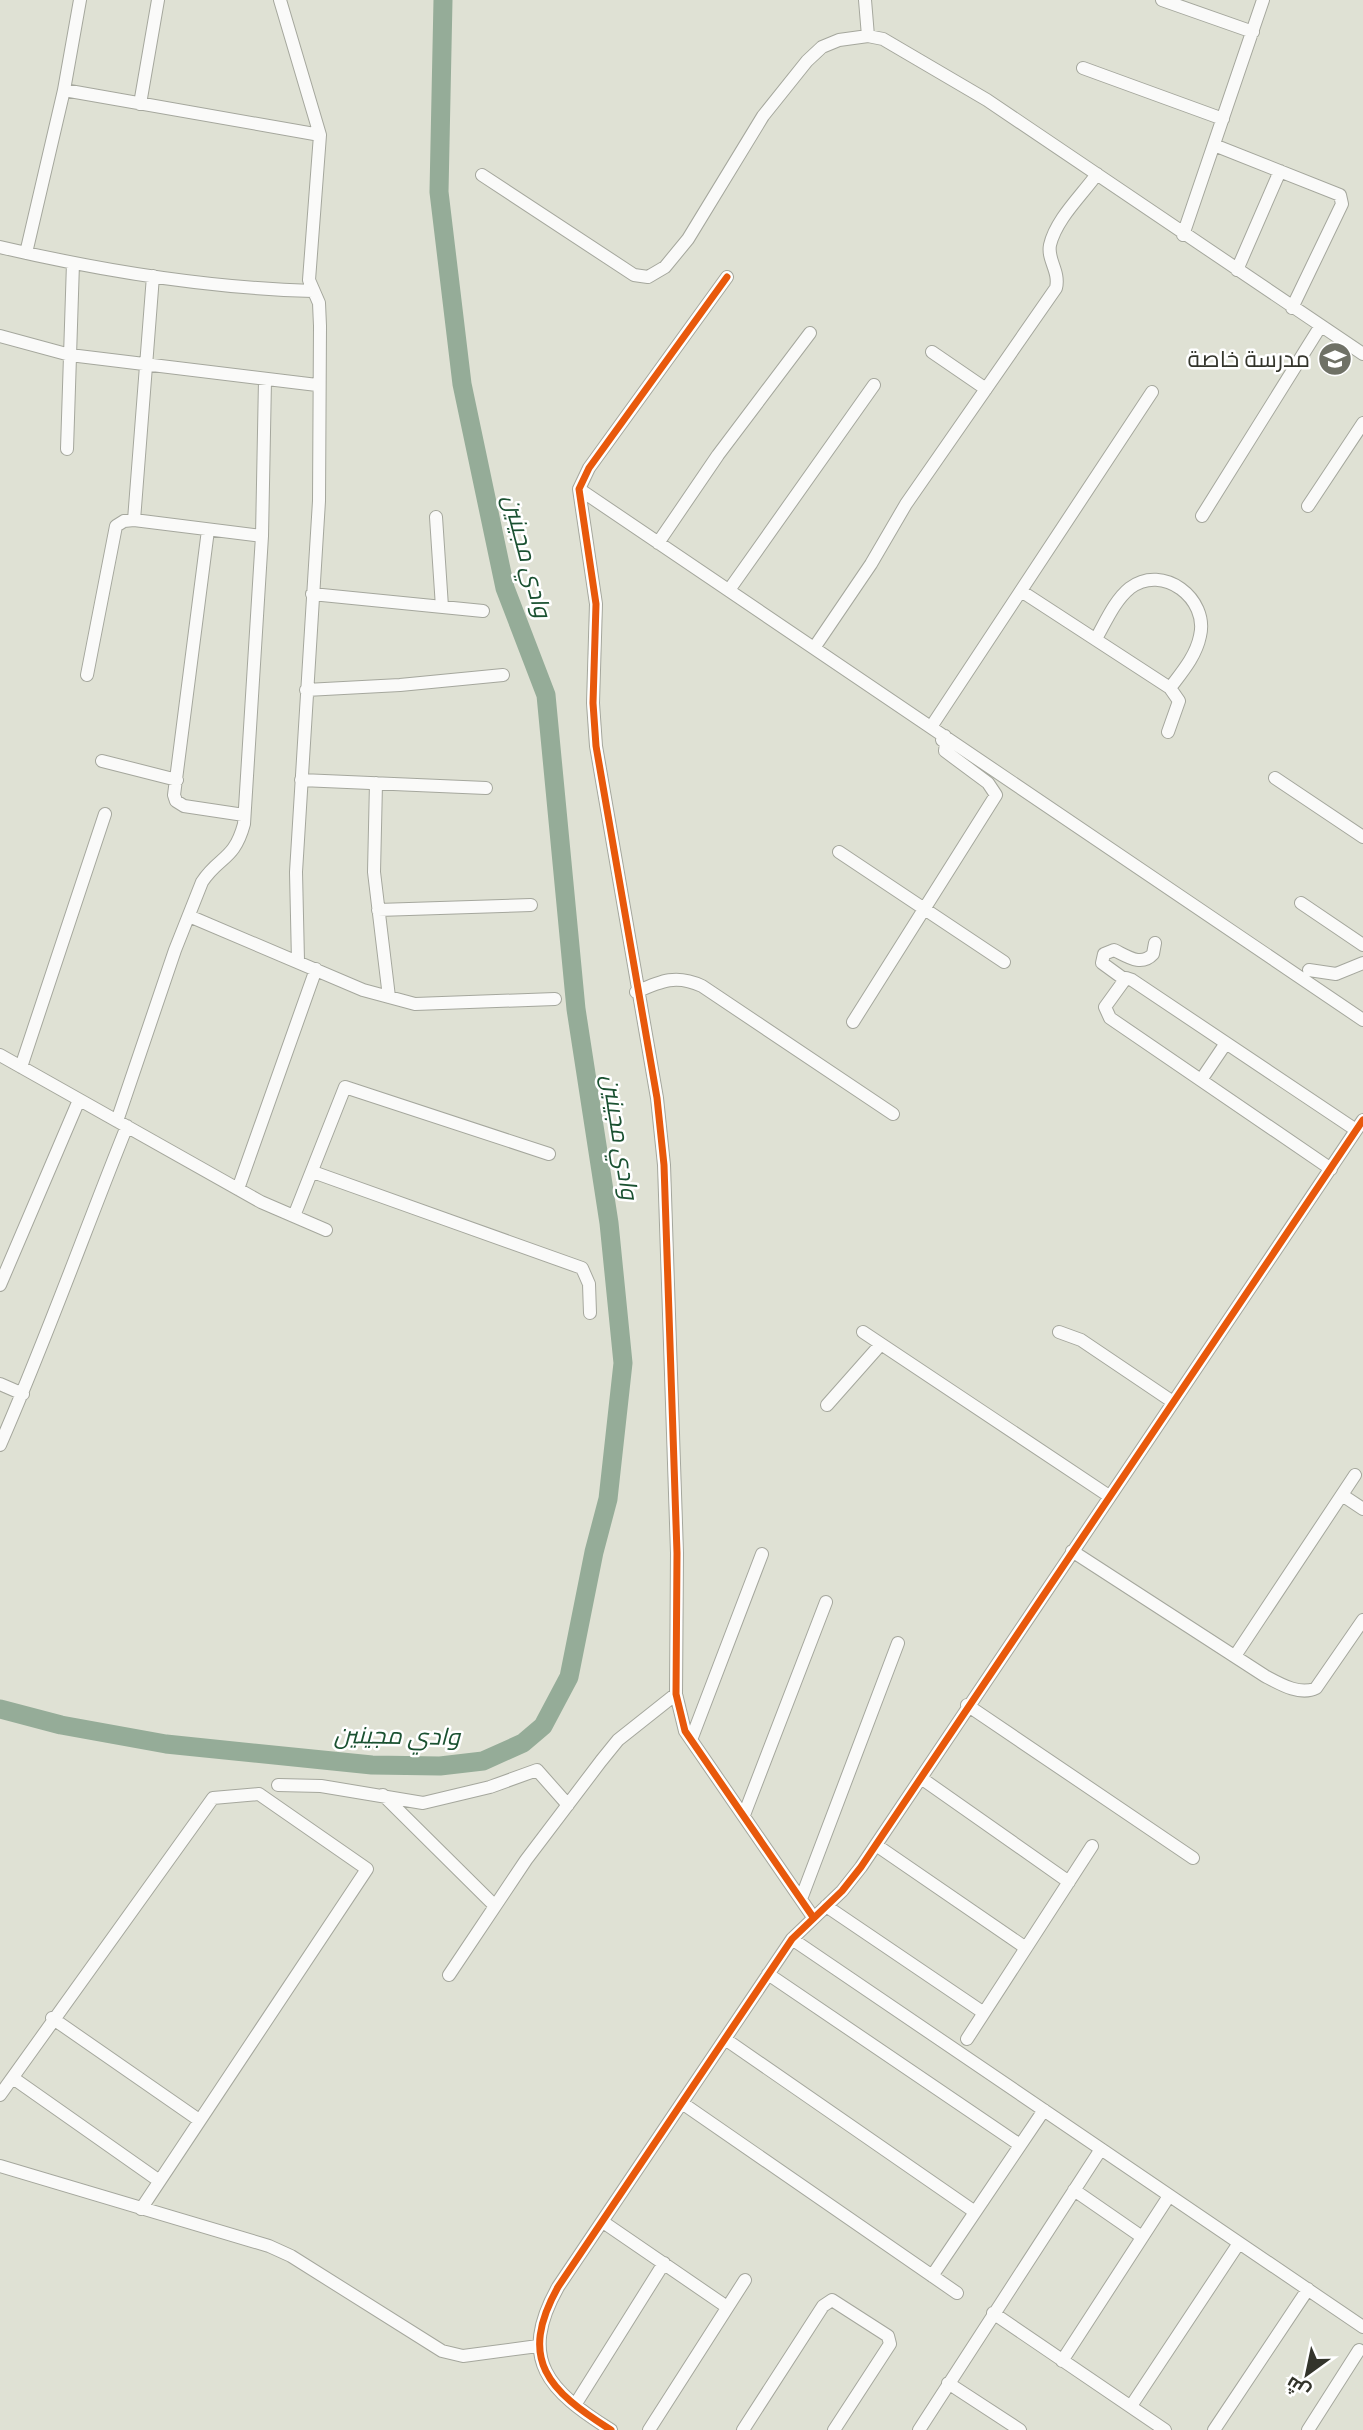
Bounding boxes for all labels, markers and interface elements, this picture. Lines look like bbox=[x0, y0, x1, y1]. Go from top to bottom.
school or university icon: مدرسة خاصة bbox=[1316, 340, 1354, 378]
place label: مدرسة خاصة bbox=[1188, 343, 1310, 375]
water label: وادي مجينين bbox=[492, 491, 560, 624]
water label: وادي مجينين bbox=[591, 1072, 647, 1204]
water label: وادي مجينين bbox=[334, 1718, 462, 1756]
north arrow bbox=[1272, 2339, 1342, 2409]
text: ش bbox=[1280, 2371, 1315, 2406]

